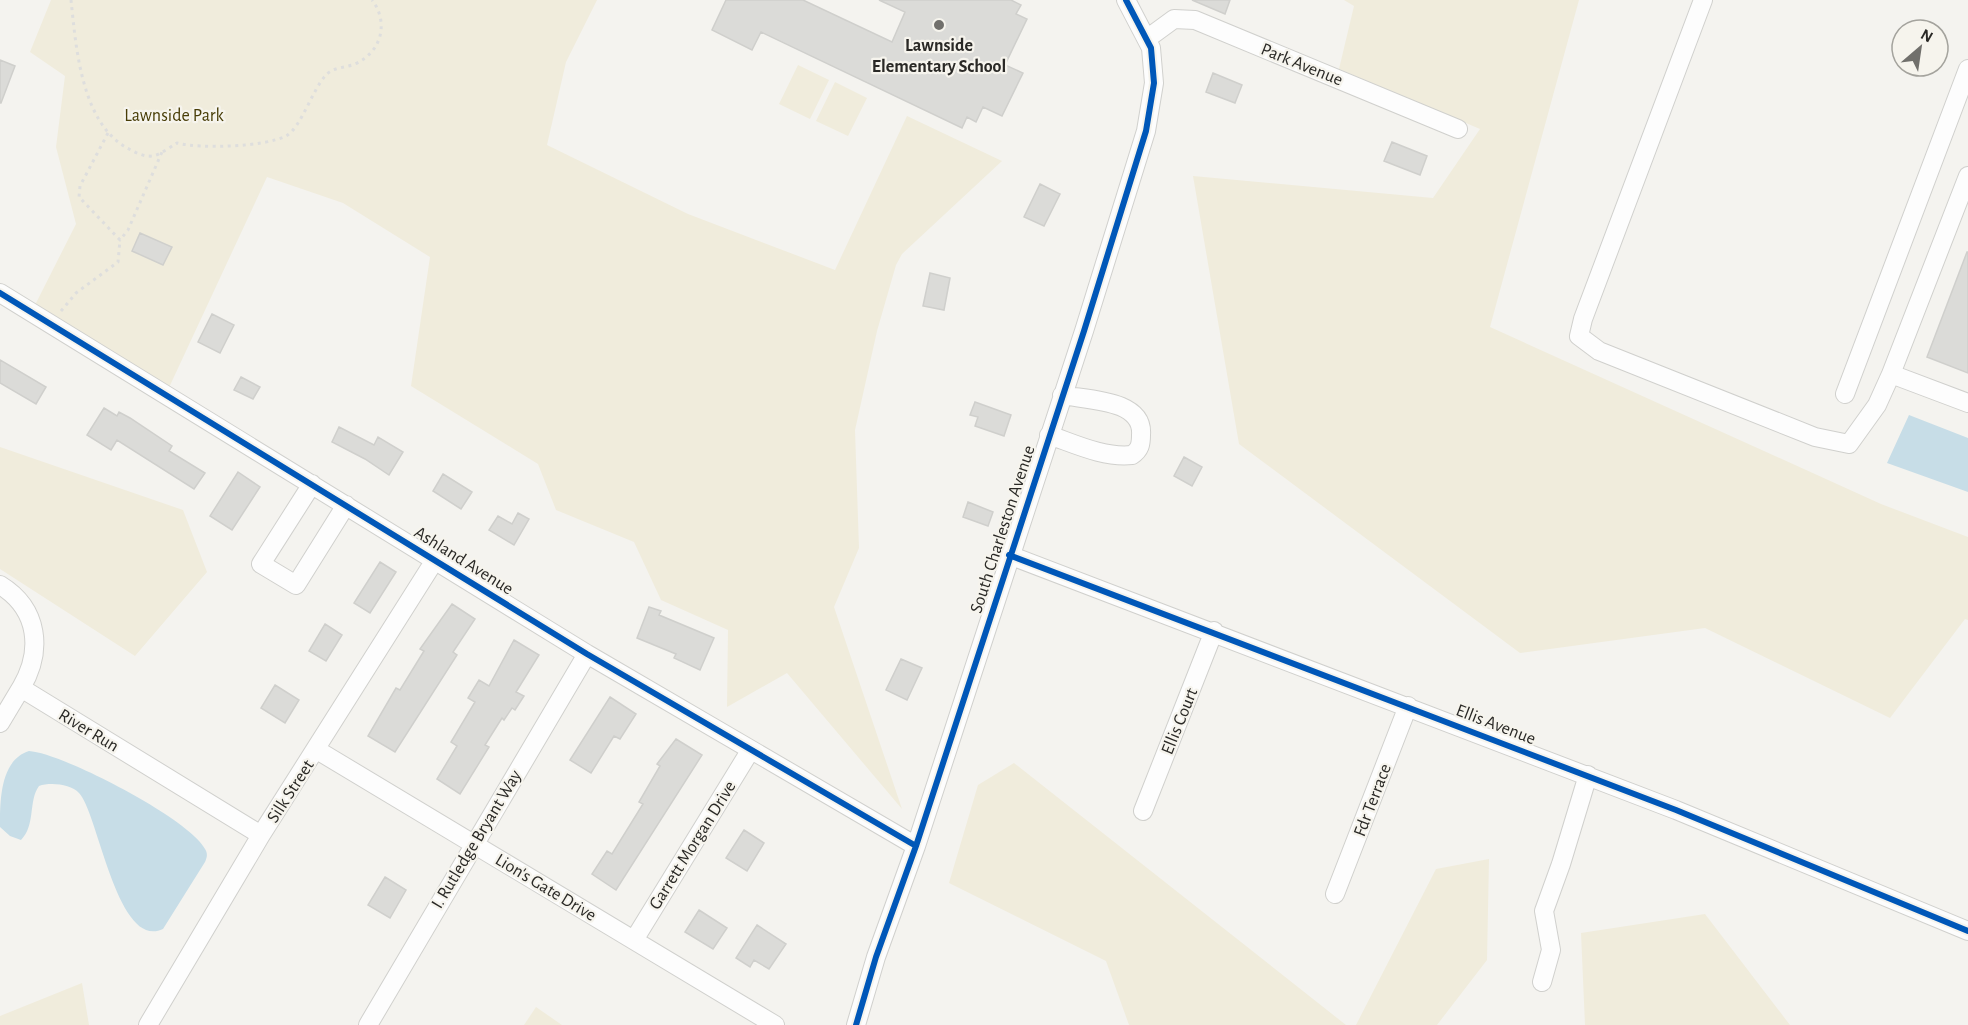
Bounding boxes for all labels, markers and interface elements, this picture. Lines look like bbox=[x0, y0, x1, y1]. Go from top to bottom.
marker: Lawnside Elementary School bbox=[932, 18, 946, 32]
north arrow bbox=[1890, 18, 1950, 78]
text: N bbox=[1918, 26, 1936, 45]
place label: Lawnside Elementary School bbox=[872, 37, 1006, 76]
street label: Park Avenue bbox=[1258, 40, 1345, 89]
park label: Lawnside Park bbox=[124, 107, 225, 125]
street label: South Charleston Avenue bbox=[967, 443, 1039, 615]
street label: Ashland Avenue bbox=[411, 523, 516, 598]
street label: Ellis Court bbox=[1158, 685, 1201, 757]
street label: Ellis Avenue bbox=[1453, 701, 1538, 748]
street label: River Run bbox=[55, 706, 122, 756]
street label: Silk Street bbox=[264, 757, 318, 826]
street label: Fdr Terrace bbox=[1351, 762, 1395, 839]
street label: I. Rutledge Bryant Way bbox=[428, 767, 525, 912]
street label: Garrett Morgan Drive bbox=[646, 778, 740, 913]
street label: Lion's Gate Drive bbox=[492, 851, 599, 925]

